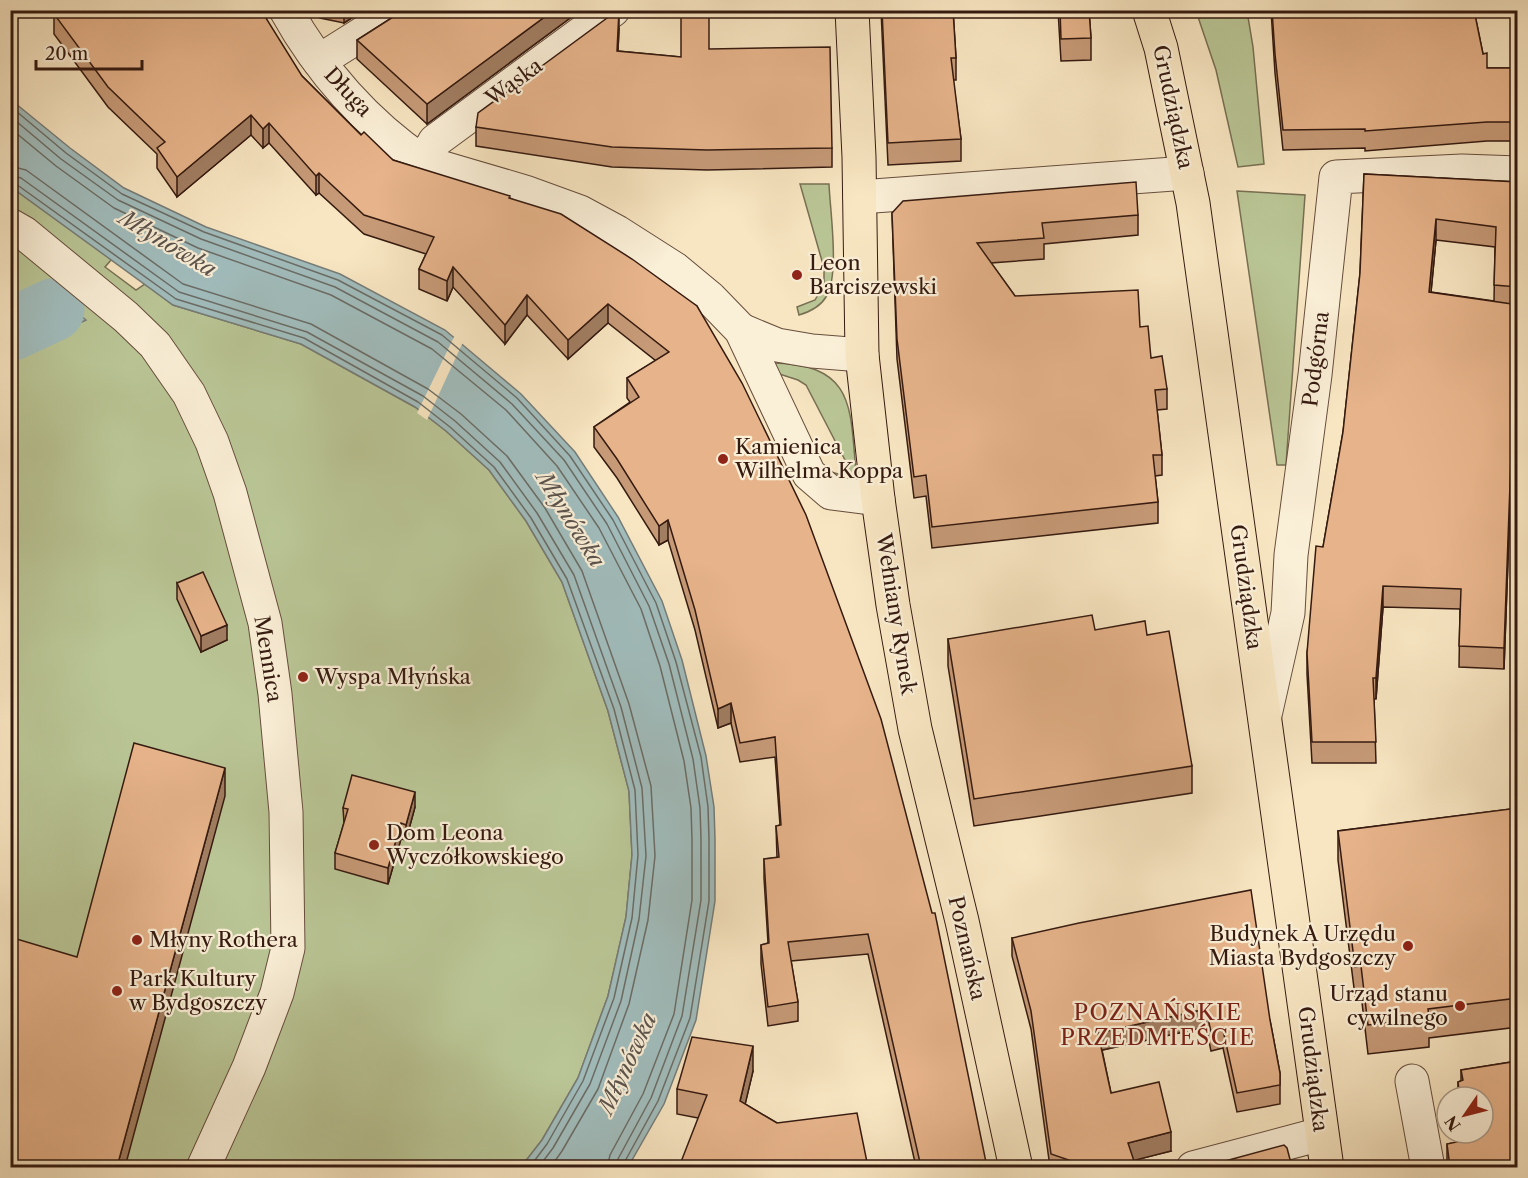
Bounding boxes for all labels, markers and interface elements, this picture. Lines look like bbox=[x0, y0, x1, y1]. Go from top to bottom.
scale bar bbox=[36, 33, 142, 71]
text: 20 m bbox=[45, 43, 89, 65]
street label: Grudziądzka bbox=[1148, 43, 1199, 172]
street label: Wąska bbox=[480, 52, 548, 111]
street label: Długa bbox=[319, 62, 378, 122]
water label: Młynówka bbox=[112, 202, 221, 283]
place label: Leon Barciszewski bbox=[809, 250, 937, 299]
marker: Leon Barciszewski bbox=[790, 268, 804, 282]
street label: Podgórna bbox=[1297, 309, 1334, 408]
place label: Kamienica Wilhelma Koppa bbox=[734, 434, 904, 483]
marker: Kamienica Wilhelma Koppa bbox=[716, 452, 730, 466]
water label: Młynówka bbox=[529, 464, 611, 572]
street label: Grudziądzka bbox=[1225, 523, 1268, 652]
street label: Wełniany Rynek bbox=[871, 531, 922, 697]
street label: Mennica bbox=[249, 614, 288, 705]
place label: Wyspa Młyńska bbox=[314, 664, 472, 689]
marker: Wyspa Młyńska bbox=[296, 670, 310, 684]
place label: Dom Leona Wyczółkowskiego bbox=[385, 820, 564, 869]
marker: Dom Leona Wyczółkowskiego bbox=[367, 838, 381, 852]
street label: Poznańska bbox=[943, 893, 992, 1003]
place label: Budynek A Urzędu Miasta Bydgoszczy bbox=[1209, 921, 1396, 970]
place label: Młyny Rothera bbox=[149, 927, 299, 952]
marker: Młyny Rothera bbox=[130, 933, 144, 947]
marker: Budynek A Urzędu Miasta Bydgoszczy bbox=[1401, 939, 1415, 953]
place label: Park Kultury w Bydgoszczy bbox=[128, 966, 267, 1015]
place label: Urząd stanu cywilnego bbox=[1330, 981, 1448, 1030]
marker: Park Kultury w Bydgoszczy bbox=[110, 984, 124, 998]
district label: POZNAŃSKIE PRZEDMIEŚCIE bbox=[1060, 998, 1256, 1051]
marker: Urząd stanu cywilnego bbox=[1453, 999, 1467, 1013]
street label: Grudziądzka bbox=[1293, 1005, 1334, 1134]
water label: Młynówka bbox=[591, 1008, 663, 1121]
north arrow bbox=[1435, 1085, 1495, 1145]
text: N bbox=[1440, 1112, 1465, 1135]

